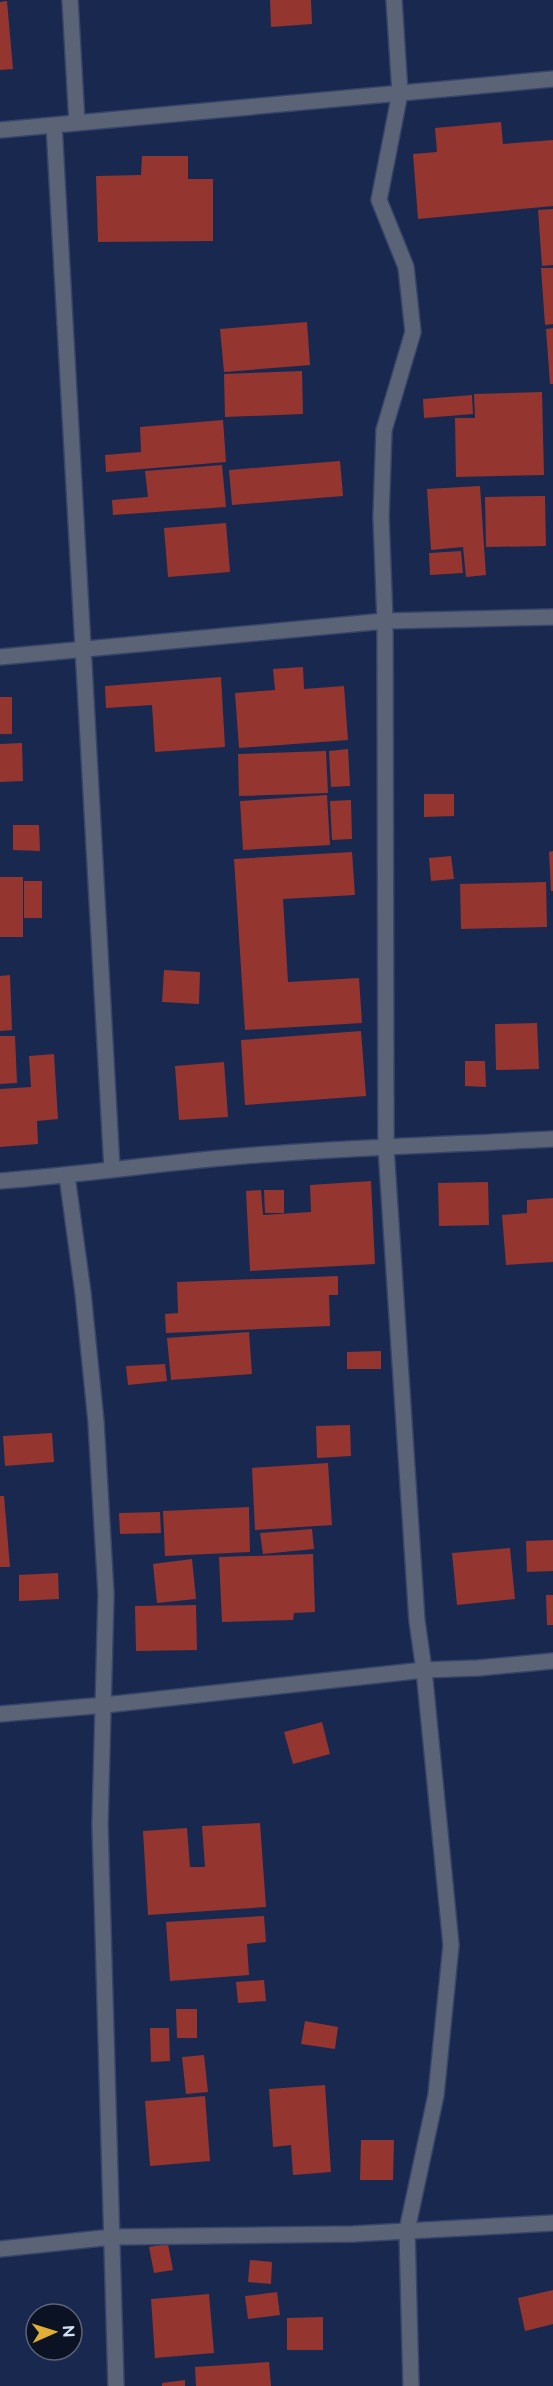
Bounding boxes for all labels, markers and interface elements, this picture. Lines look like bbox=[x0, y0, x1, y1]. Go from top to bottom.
north arrow bbox=[24, 2302, 84, 2362]
text: N bbox=[59, 2325, 78, 2338]

